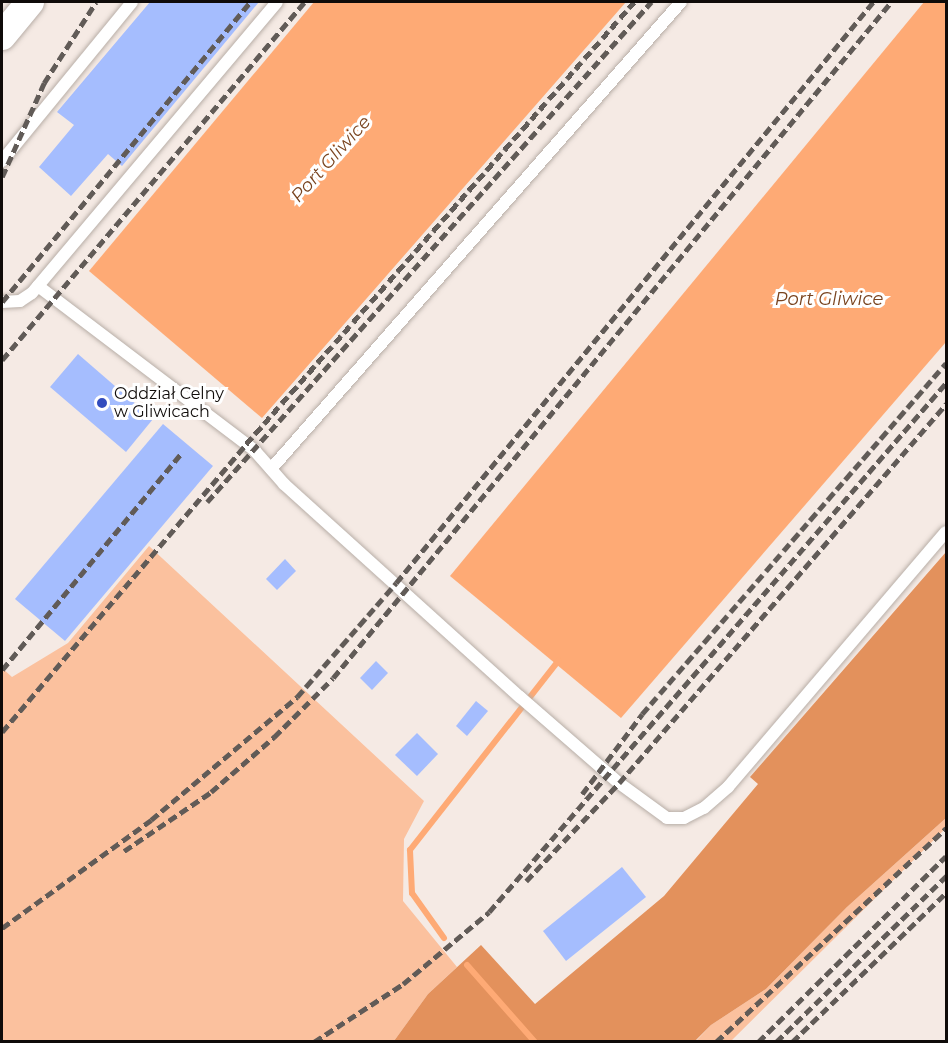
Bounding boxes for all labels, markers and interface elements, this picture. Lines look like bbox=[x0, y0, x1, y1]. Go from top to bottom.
water label: Port Gliwice bbox=[287, 111, 375, 207]
water label: Port Gliwice bbox=[775, 288, 883, 310]
place label: Oddział Celny w Gliwicach bbox=[114, 384, 224, 422]
marker: Oddział Celny w Gliwicach bbox=[95, 396, 109, 410]

